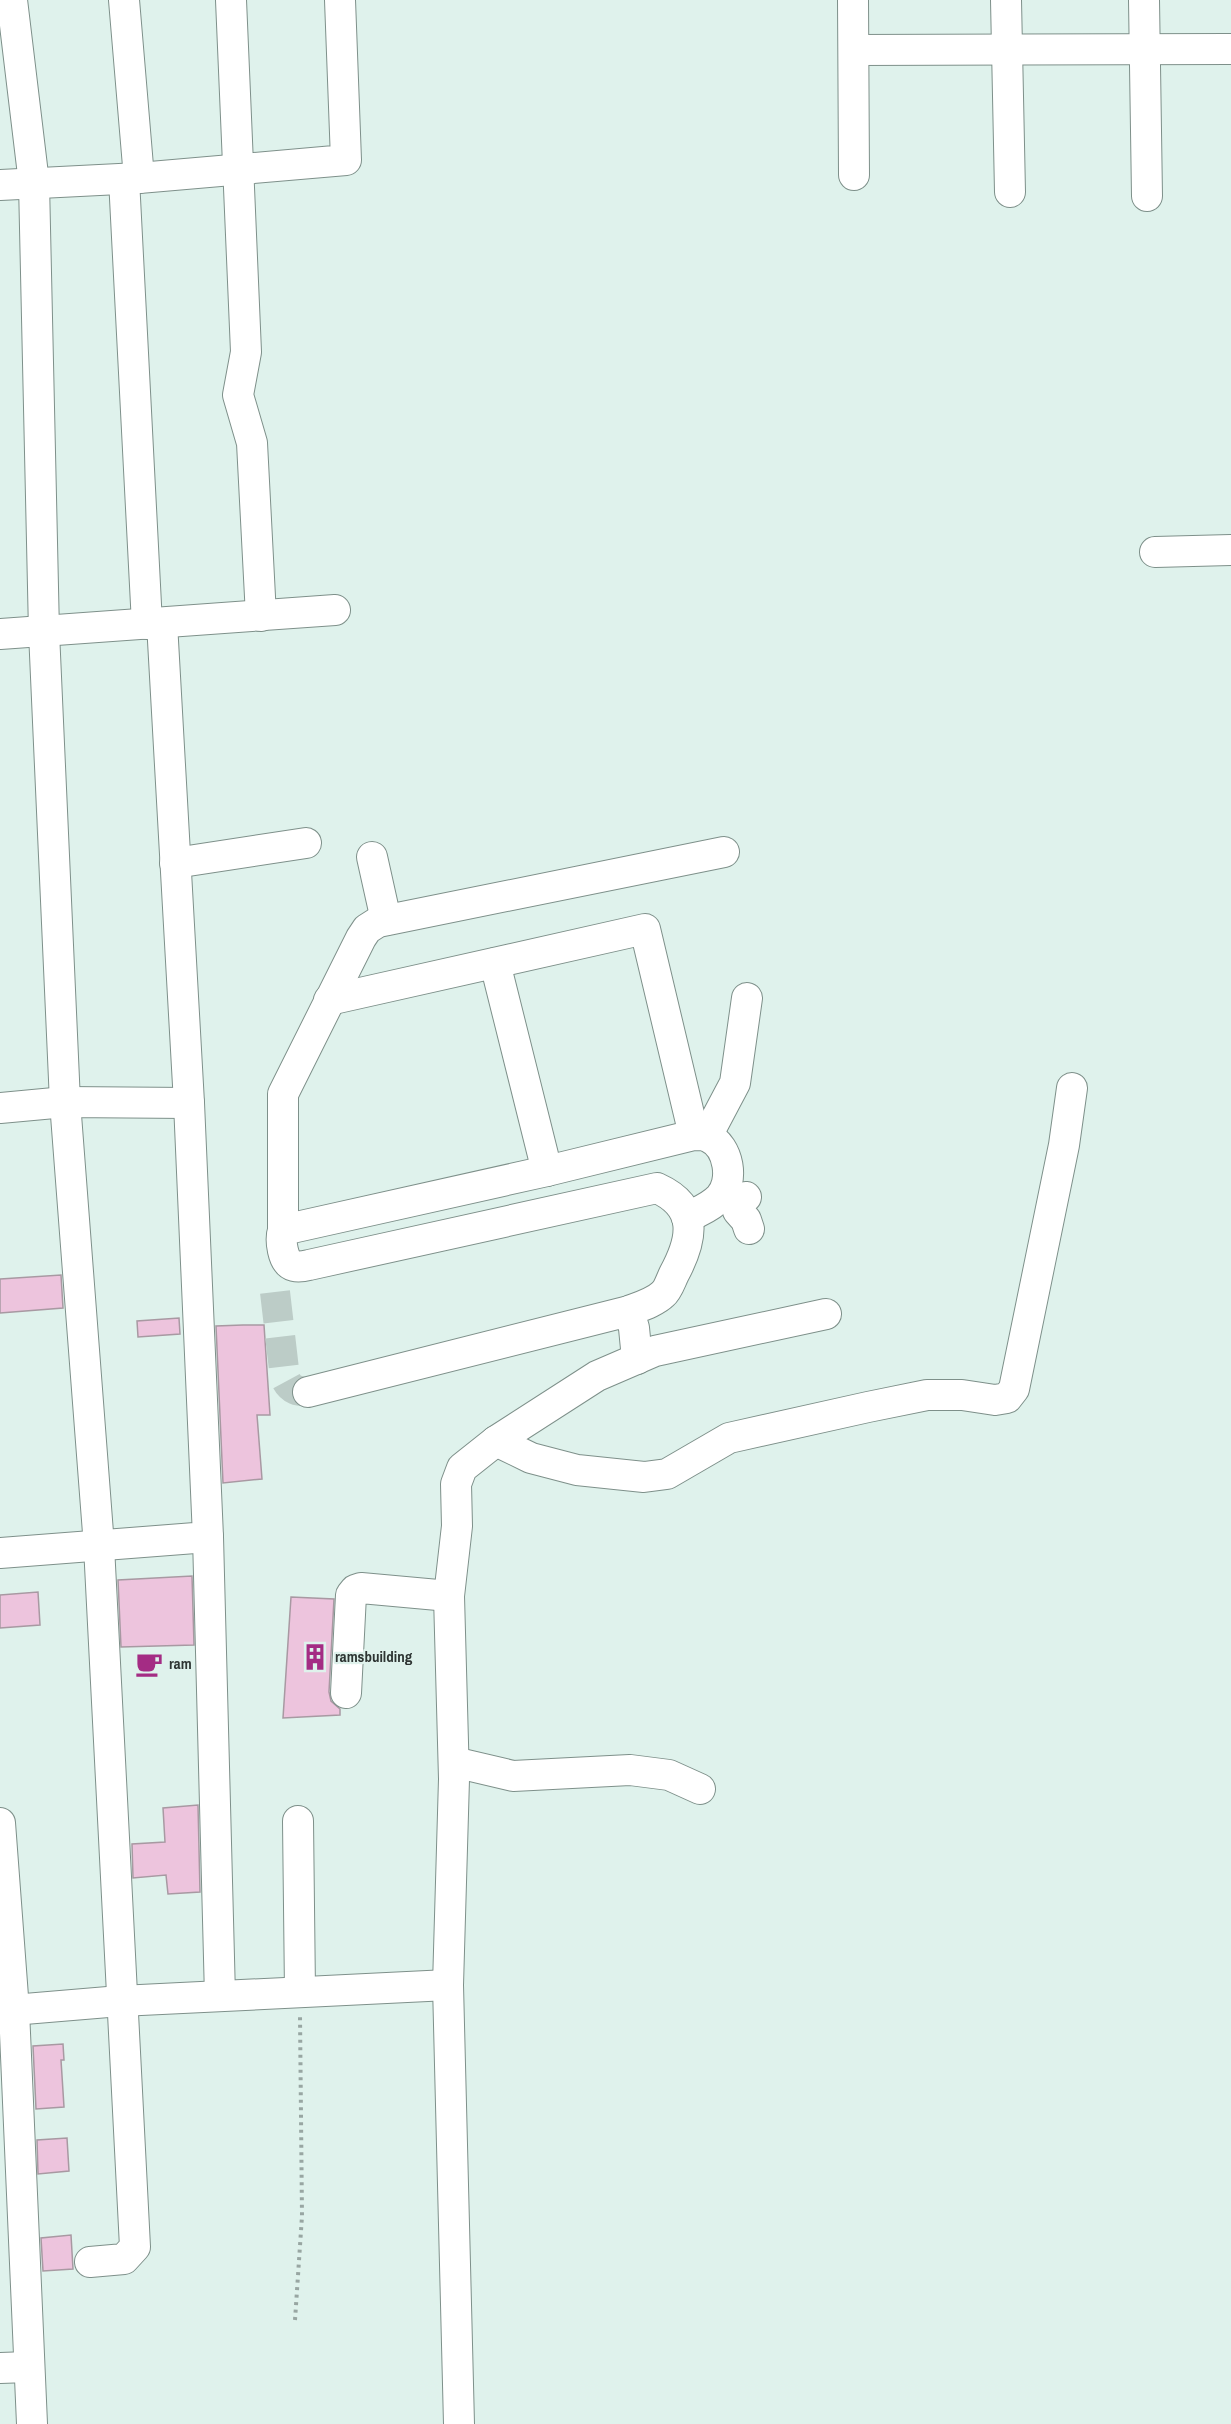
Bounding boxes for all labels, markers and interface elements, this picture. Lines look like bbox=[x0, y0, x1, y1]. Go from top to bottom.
building icon: ramsbuilding bbox=[300, 1642, 330, 1672]
place label: ramsbuilding bbox=[335, 1646, 413, 1667]
cafe icon: ram bbox=[134, 1649, 164, 1679]
place label: ram bbox=[169, 1653, 192, 1674]

